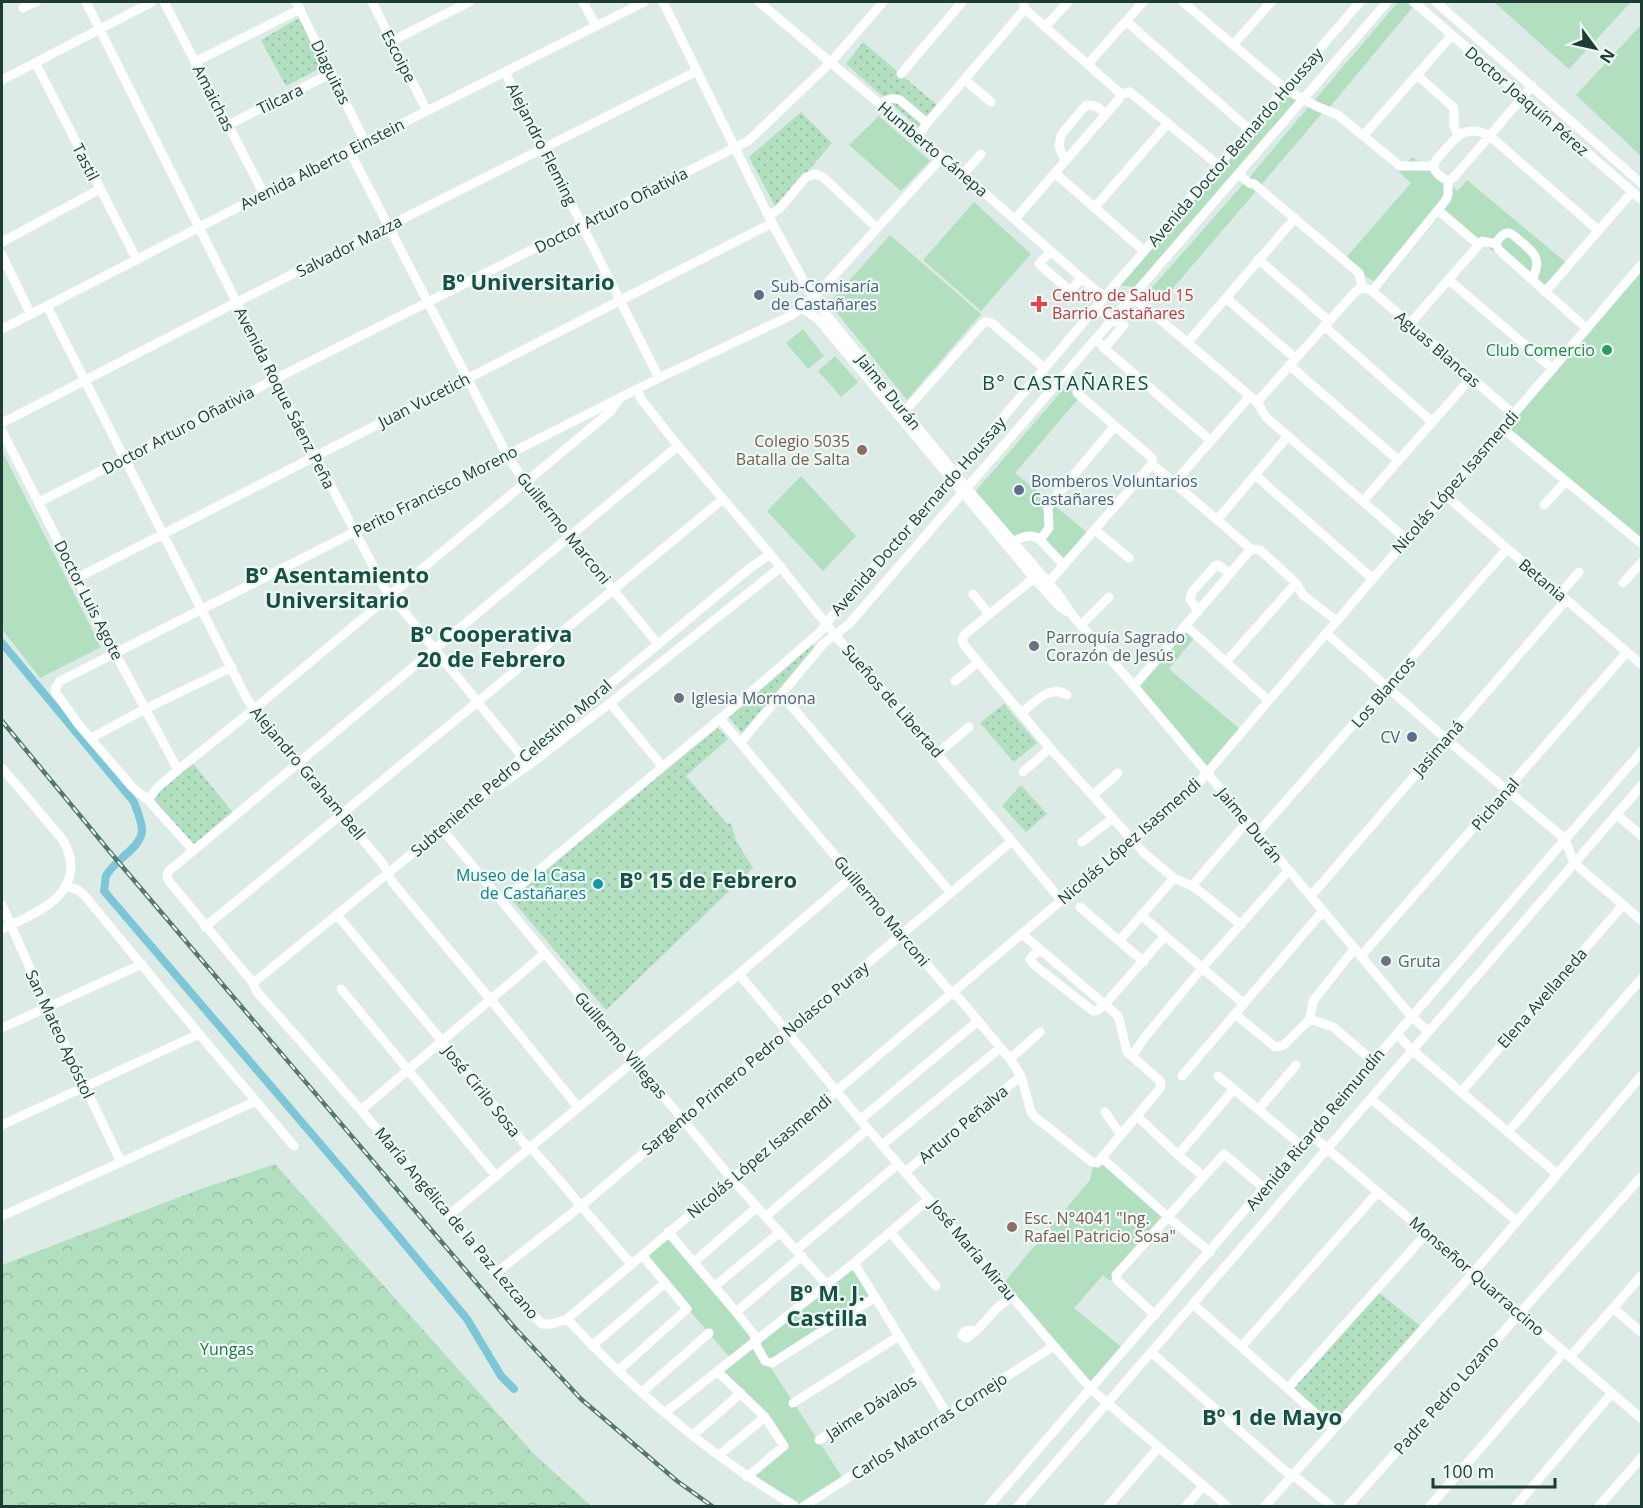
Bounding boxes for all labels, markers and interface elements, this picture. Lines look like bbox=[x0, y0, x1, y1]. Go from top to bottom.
north arrow bbox=[1565, 18, 1625, 78]
street label: Escoipe bbox=[376, 26, 422, 86]
street label: Diaguitas bbox=[306, 36, 356, 108]
street label: Doctor Joaquín Pérez bbox=[1461, 41, 1593, 161]
street label: Avenida Doctor Bernardo Houssay bbox=[1142, 42, 1328, 251]
text: N bbox=[1595, 45, 1620, 68]
street label: Amaichas bbox=[188, 61, 240, 135]
street label: Tilcara bbox=[253, 78, 307, 120]
street label: Alejandro Fleming bbox=[502, 79, 583, 209]
street label: Humberto Cánepa bbox=[873, 96, 993, 202]
street label: Avenida Alberto Einstein bbox=[236, 113, 408, 215]
street label: Tastil bbox=[67, 140, 105, 184]
street label: Doctor Arturo Oñativia bbox=[531, 162, 691, 258]
street label: Salvador Mazza bbox=[292, 210, 406, 282]
district label: Bº Universitario bbox=[441, 266, 615, 296]
place label: Sub-Comisaría de Castañares bbox=[771, 275, 879, 315]
place label: Centro de Salud 15 Barrio Castañares bbox=[1052, 284, 1194, 324]
marker: Sub-Comisaría de Castañares bbox=[752, 288, 766, 302]
marker: Centro de Salud 15 Barrio Castañares bbox=[1030, 295, 1048, 313]
street label: Avenida Roque Sáenz Peña bbox=[229, 303, 341, 493]
street label: Aguas Blancas bbox=[1391, 306, 1485, 392]
place label: Club Comercio bbox=[1486, 339, 1595, 361]
marker: Club Comercio bbox=[1600, 343, 1614, 357]
street label: Jaime Durán bbox=[850, 348, 926, 435]
street label: Juan Vucetich bbox=[373, 367, 474, 433]
district label: B° CASTAÑARES bbox=[982, 369, 1150, 396]
street label: Doctor Arturo Oñativia bbox=[98, 381, 258, 479]
street label: Nicolás López Isasmendi bbox=[1387, 406, 1523, 558]
street label: Avenida Doctor Bernardo Houssay bbox=[825, 411, 1011, 620]
place label: Colegio 5035 Batalla de Salta bbox=[736, 430, 850, 470]
street label: Perito Francisco Moreno bbox=[349, 440, 521, 542]
marker: Colegio 5035 Batalla de Salta bbox=[855, 443, 869, 457]
street label: Guillermo Marconi bbox=[512, 467, 616, 589]
place label: Bomberos Voluntarios Castañares bbox=[1031, 470, 1198, 510]
marker: Bomberos Voluntarios Castañares bbox=[1012, 483, 1026, 497]
street label: Doctor Luis Agote bbox=[49, 536, 129, 664]
street label: Betania bbox=[1514, 553, 1572, 607]
district label: Bº Asentamiento Universitario bbox=[245, 559, 429, 614]
district label: Bº Cooperativa 20 de Febrero bbox=[410, 618, 572, 673]
place label: Parroquía Sagrado Corazón de Jesús bbox=[1046, 626, 1185, 666]
marker: Parroquía Sagrado Corazón de Jesús bbox=[1027, 639, 1041, 653]
street label: Sueños de Libertad bbox=[838, 640, 948, 762]
street label: Los Blancos bbox=[1346, 652, 1420, 732]
street label: Subteniente Pedro Celestino Moral bbox=[406, 674, 616, 862]
place label: Iglesia Mormona bbox=[691, 687, 816, 709]
marker: Iglesia Mormona bbox=[672, 691, 686, 705]
street label: Alejandro Graham Bell bbox=[246, 702, 370, 844]
street label: Jasimaná bbox=[1406, 715, 1468, 782]
place label: CV bbox=[1380, 726, 1400, 748]
marker: CV bbox=[1405, 730, 1419, 744]
street label: Nicolás López Isasmendi bbox=[1053, 773, 1205, 909]
street label: Pichanal bbox=[1466, 773, 1524, 835]
street label: Jaime Durán bbox=[1211, 781, 1288, 867]
street label: Guillermo Marconi bbox=[829, 851, 935, 971]
place label: Museo de la Casa de Castañares bbox=[456, 864, 586, 904]
district label: Bº 15 de Febrero bbox=[619, 864, 797, 894]
marker: Museo de la Casa de Castañares bbox=[591, 877, 605, 891]
street label: Elena Avellaneda bbox=[1492, 943, 1592, 1053]
place label: Gruta bbox=[1398, 950, 1441, 972]
marker: Gruta bbox=[1379, 954, 1393, 968]
street label: Sargento Primero Pedro Nolasco Puray bbox=[637, 955, 874, 1160]
street label: San Mateo Apóstol bbox=[20, 966, 100, 1102]
street label: Guillermo Villegas bbox=[570, 987, 672, 1103]
street label: José Cirilo Sosa bbox=[437, 1039, 526, 1141]
street label: Avenida Ricardo Reimundín bbox=[1241, 1043, 1389, 1215]
street label: Arturo Peñalva bbox=[914, 1080, 1012, 1168]
street label: Nicolás López Isasmendi bbox=[682, 1089, 836, 1223]
street label: María Angélica de la Paz Lezcano bbox=[370, 1122, 544, 1324]
street label: José María Mirau bbox=[923, 1193, 1022, 1305]
place label: Esc. N°4041 "Ing. Rafael Patricio Sosa" bbox=[1024, 1207, 1176, 1247]
street label: Monseñor Quarraccino bbox=[1405, 1211, 1549, 1341]
marker: Esc. N°4041 "Ing. Rafael Patricio Sosa" bbox=[1005, 1220, 1019, 1234]
district label: Bº M. J. Castilla bbox=[786, 1277, 868, 1332]
street label: Padre Pedro Lozano bbox=[1388, 1331, 1504, 1459]
park label: Yungas bbox=[200, 1338, 254, 1360]
street label: Carlos Matorras Cornejo bbox=[847, 1367, 1011, 1485]
street label: Jaime Dávalos bbox=[820, 1369, 921, 1446]
district label: Bº 1 de Mayo bbox=[1202, 1401, 1342, 1431]
scale bar bbox=[1433, 1451, 1554, 1489]
text: 100 m bbox=[1442, 1459, 1494, 1483]

